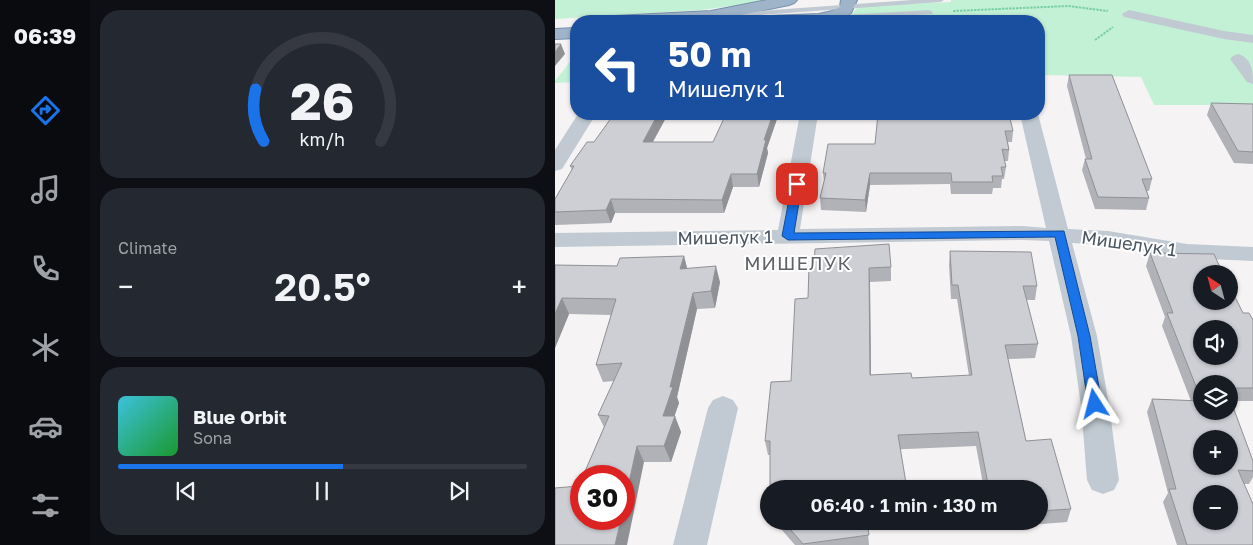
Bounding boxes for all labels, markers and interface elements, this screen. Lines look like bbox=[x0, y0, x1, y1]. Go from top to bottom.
text: 06:39 bbox=[14, 22, 76, 49]
text: 50 m bbox=[668, 33, 751, 75]
icon: left bbox=[585, 35, 650, 100]
text: 26 bbox=[290, 69, 355, 131]
text: Мишелук 1 bbox=[668, 75, 785, 102]
icon: directions bbox=[28, 93, 63, 128]
text: km/h bbox=[300, 128, 345, 150]
pin bbox=[776, 163, 818, 205]
icon: arrive bbox=[783, 170, 811, 198]
icon: music bbox=[28, 172, 63, 207]
street label: Мишелук 1 bbox=[677, 225, 773, 249]
street label: Мишелук 1 bbox=[1080, 225, 1178, 261]
text: Climate bbox=[118, 238, 177, 258]
icon: phone bbox=[28, 251, 63, 286]
district label: МИШЕЛУК bbox=[744, 251, 852, 274]
text: 20.5° bbox=[274, 264, 371, 309]
north arrow bbox=[1193, 265, 1237, 310]
map controls bbox=[1193, 265, 1238, 530]
text: − bbox=[118, 270, 133, 303]
text: + bbox=[512, 270, 527, 303]
button: sound bbox=[1193, 320, 1238, 365]
icon: climate bbox=[28, 330, 63, 365]
button: layers bbox=[1193, 375, 1238, 420]
position arrow bbox=[1068, 377, 1120, 429]
text: Blue Orbit bbox=[193, 405, 287, 428]
icon: car bbox=[28, 409, 63, 444]
text: Sona bbox=[193, 428, 232, 448]
button: + bbox=[1193, 430, 1238, 475]
speed limit sign: 30 bbox=[570, 465, 635, 530]
icon: previous bbox=[172, 477, 200, 505]
icon: pause bbox=[308, 477, 336, 505]
icon: next bbox=[445, 477, 473, 505]
button: − bbox=[1193, 485, 1238, 530]
icon: filters bbox=[28, 488, 63, 523]
text: 06:40 · 1 min · 130 m bbox=[811, 493, 997, 516]

